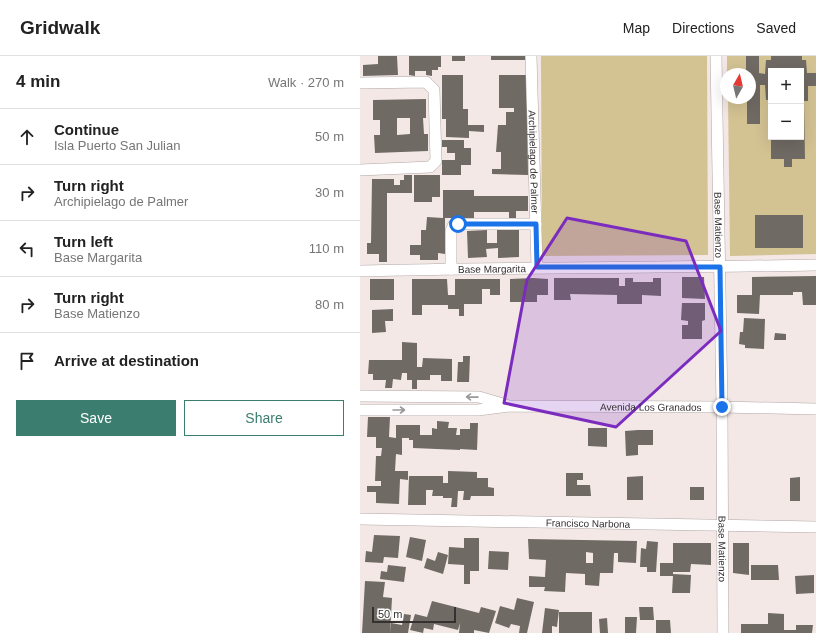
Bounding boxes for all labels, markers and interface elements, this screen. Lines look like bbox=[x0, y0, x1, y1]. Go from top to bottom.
text: Gridwalk bbox=[20, 17, 100, 38]
text: Map bbox=[623, 20, 650, 36]
text: Directions bbox=[672, 20, 734, 36]
text: Saved bbox=[756, 20, 796, 36]
north arrow bbox=[720, 68, 756, 104]
map controls bbox=[768, 68, 804, 140]
button: + bbox=[768, 68, 804, 104]
text: 4 min bbox=[16, 72, 60, 91]
text: Walk · 270 m bbox=[268, 75, 344, 90]
button: − bbox=[768, 104, 804, 140]
street label: Archipielago de Palmer bbox=[527, 110, 541, 215]
text: Continue bbox=[54, 121, 119, 138]
icon: ahead bbox=[16, 126, 38, 148]
text: 50 m bbox=[315, 129, 344, 144]
text: Isla Puerto San Julian bbox=[54, 138, 180, 153]
text: Turn right bbox=[54, 177, 124, 194]
icon: right bbox=[16, 182, 38, 204]
text: 30 m bbox=[315, 185, 344, 200]
street label: Base Matienzo bbox=[712, 192, 724, 259]
text: Archipielago de Palmer bbox=[54, 194, 188, 209]
route start bbox=[449, 215, 467, 233]
text: Turn left bbox=[54, 233, 113, 250]
icon: left bbox=[16, 238, 38, 260]
text: 110 m bbox=[309, 241, 344, 256]
text: Base Margarita bbox=[54, 250, 142, 265]
street label: Base Margarita bbox=[458, 263, 526, 275]
text: Turn right bbox=[54, 289, 124, 306]
icon: right bbox=[16, 294, 38, 316]
text: 80 m bbox=[315, 297, 344, 312]
text: Base Matienzo bbox=[54, 306, 140, 321]
icon: arrive bbox=[16, 350, 38, 372]
text: Arrive at destination bbox=[54, 352, 199, 369]
one-way arrow bbox=[466, 393, 479, 401]
route end bbox=[713, 398, 731, 416]
button: Save bbox=[16, 400, 176, 436]
button: Share bbox=[184, 400, 344, 436]
street label: Avenida Los Granados bbox=[600, 401, 702, 413]
one-way arrow bbox=[392, 406, 405, 414]
street label: Base Matienzo bbox=[716, 516, 728, 583]
street label: Francisco Narbona bbox=[546, 517, 631, 530]
scale bar bbox=[372, 605, 456, 624]
text: 50 m bbox=[378, 608, 402, 620]

